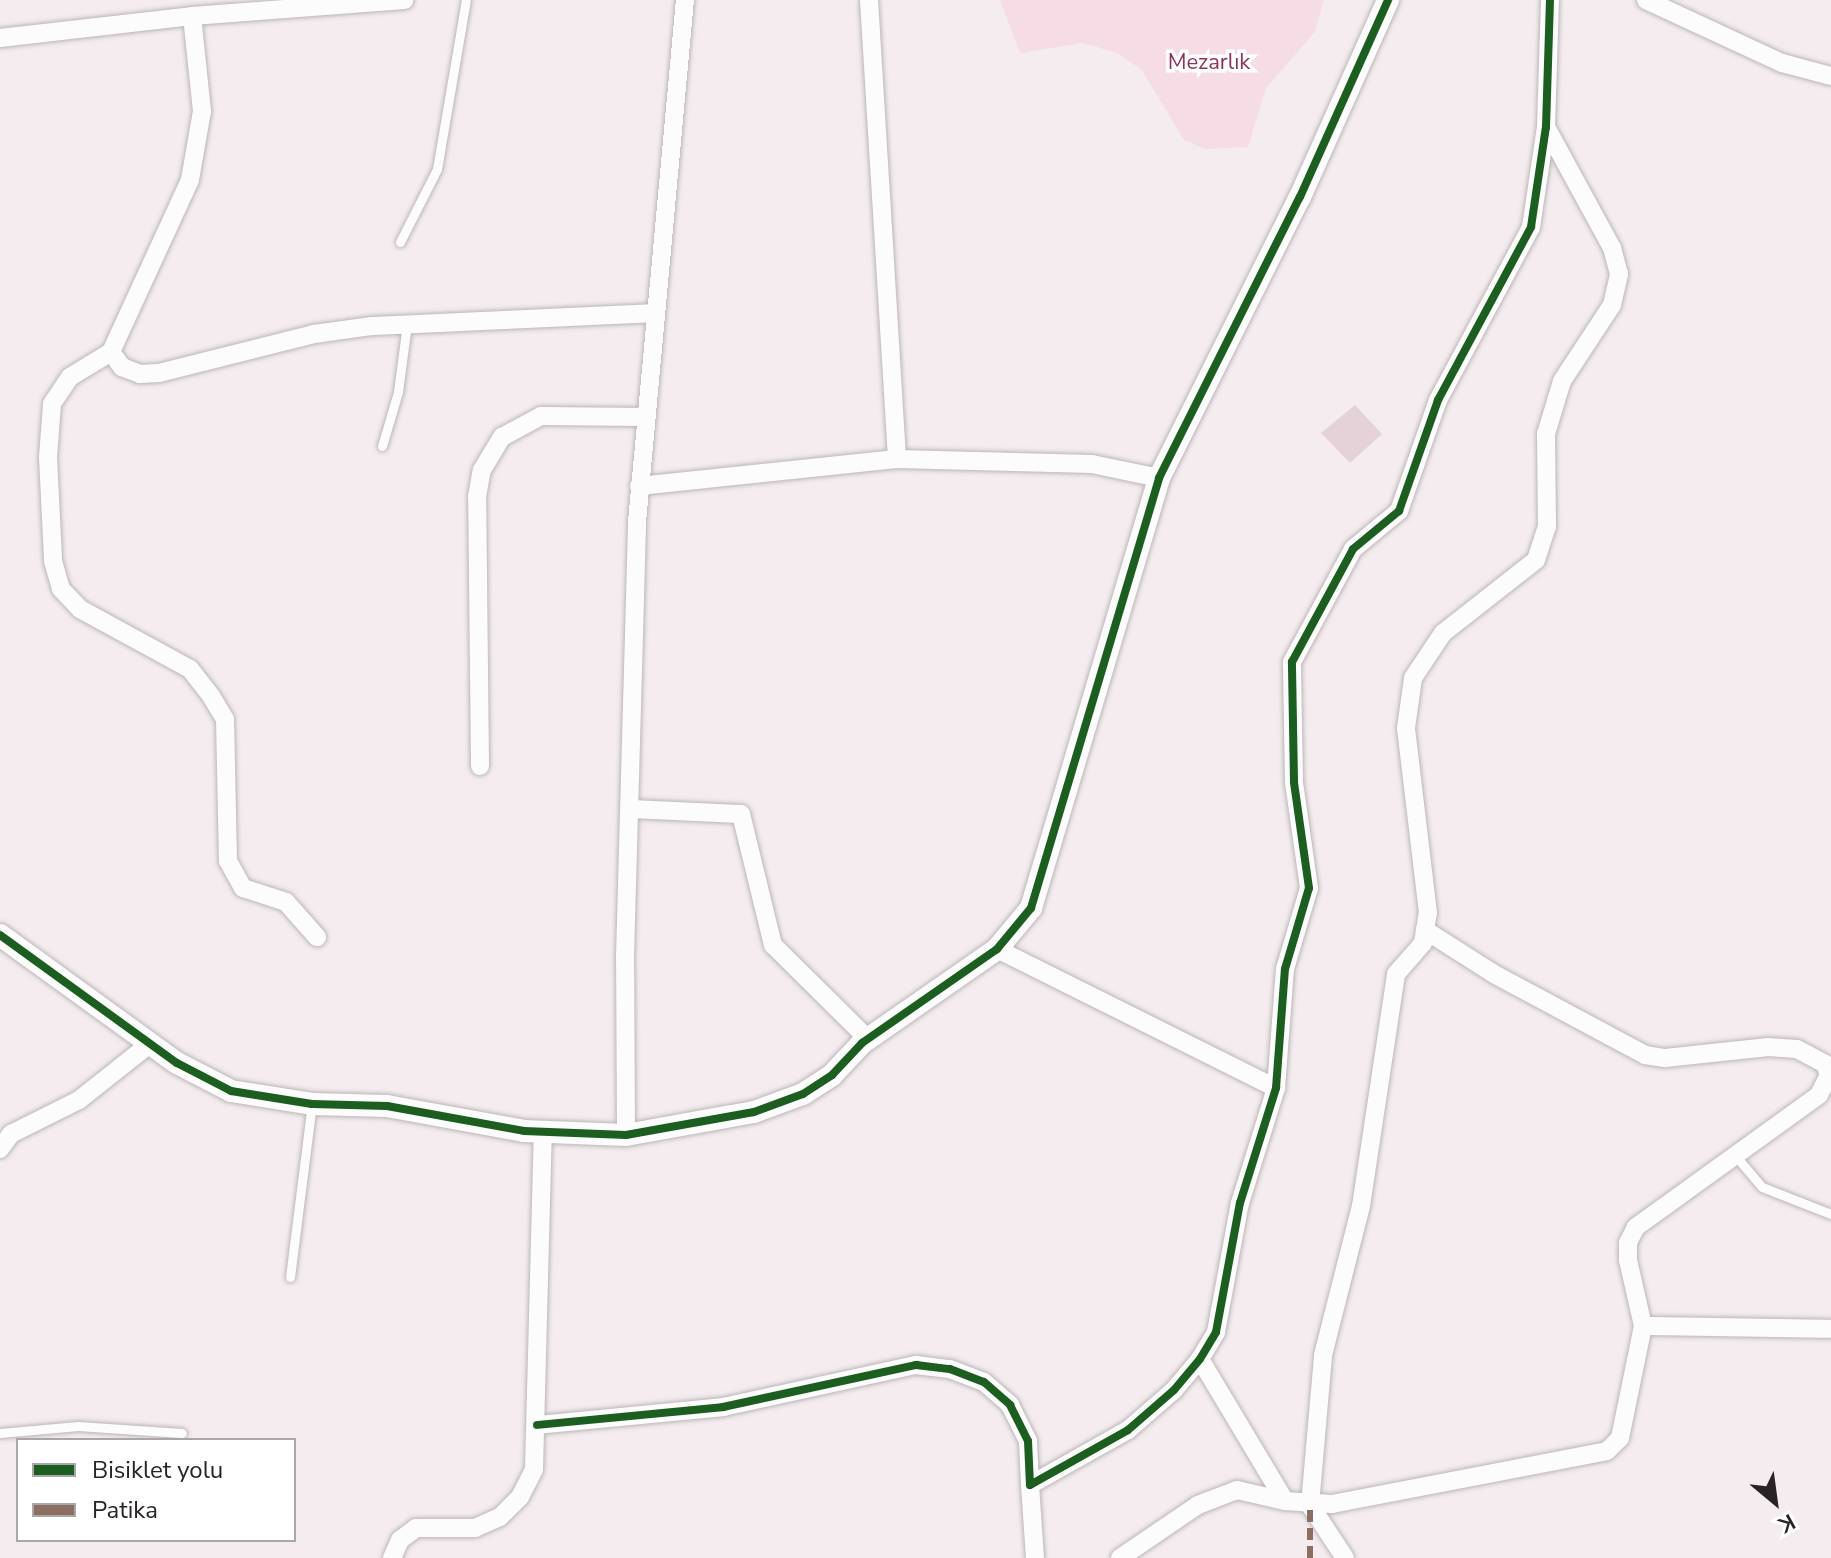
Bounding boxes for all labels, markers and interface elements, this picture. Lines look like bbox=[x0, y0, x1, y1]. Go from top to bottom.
park label: Mezarlık bbox=[1168, 50, 1250, 76]
legend bbox=[16, 1438, 296, 1542]
text: Bisiklet yolu bbox=[92, 1454, 223, 1486]
north arrow bbox=[1735, 1462, 1815, 1542]
text: Patika bbox=[92, 1494, 158, 1526]
text: K bbox=[1773, 1506, 1800, 1540]

